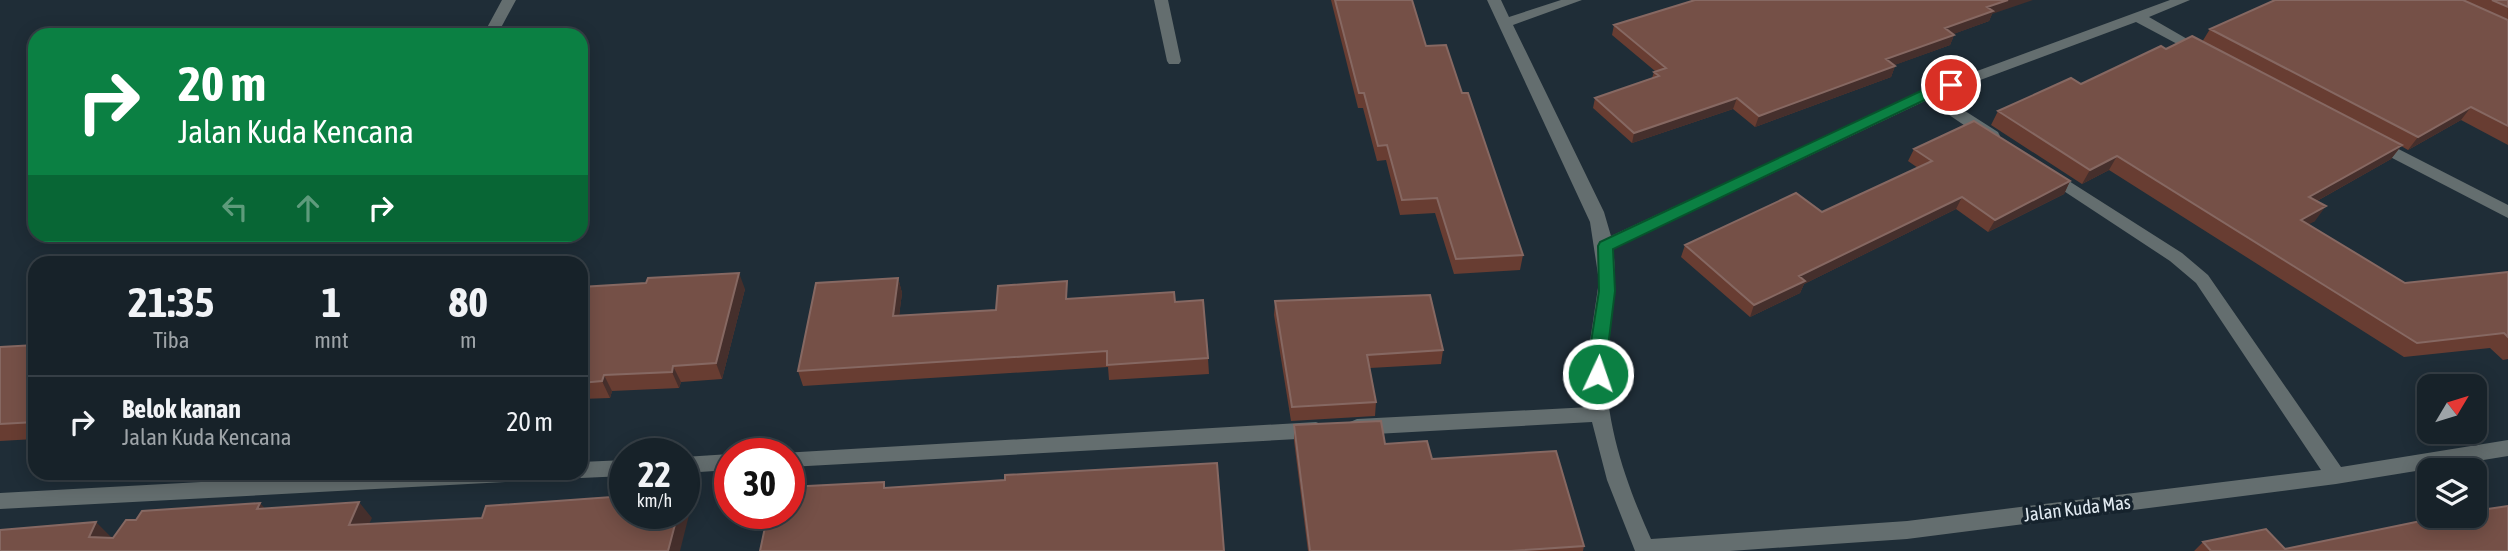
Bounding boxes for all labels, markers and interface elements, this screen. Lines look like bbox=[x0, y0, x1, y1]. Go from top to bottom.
text: 20 m bbox=[178, 55, 266, 111]
pin bbox=[1921, 55, 1981, 115]
icon: right bbox=[63, 56, 154, 147]
icon: arrive bbox=[1932, 66, 1970, 104]
text: Jalan Kuda Kencana bbox=[178, 113, 414, 150]
icon: left bbox=[216, 189, 254, 227]
icon: ahead bbox=[289, 189, 327, 227]
icon: right bbox=[362, 189, 400, 227]
text: 21:35 bbox=[128, 278, 214, 326]
text: 1 bbox=[322, 278, 341, 326]
text: 80 bbox=[449, 278, 488, 326]
text: Tiba bbox=[153, 327, 189, 353]
text: mnt bbox=[314, 327, 349, 353]
text: m bbox=[460, 327, 477, 353]
position arrow bbox=[1561, 337, 1635, 411]
north arrow bbox=[2417, 374, 2487, 444]
map controls bbox=[2417, 374, 2487, 528]
text: Belok kanan bbox=[122, 394, 241, 424]
icon: right bbox=[63, 403, 101, 441]
text: 20 m bbox=[506, 407, 553, 437]
text: Jalan Kuda Kencana bbox=[122, 424, 292, 450]
speed limit sign: 30 bbox=[714, 438, 805, 529]
text: 22 bbox=[638, 454, 671, 494]
button: layers bbox=[2417, 458, 2487, 528]
text: km/h bbox=[637, 490, 672, 511]
street label: Jalan Kuda Mas bbox=[2022, 490, 2132, 525]

